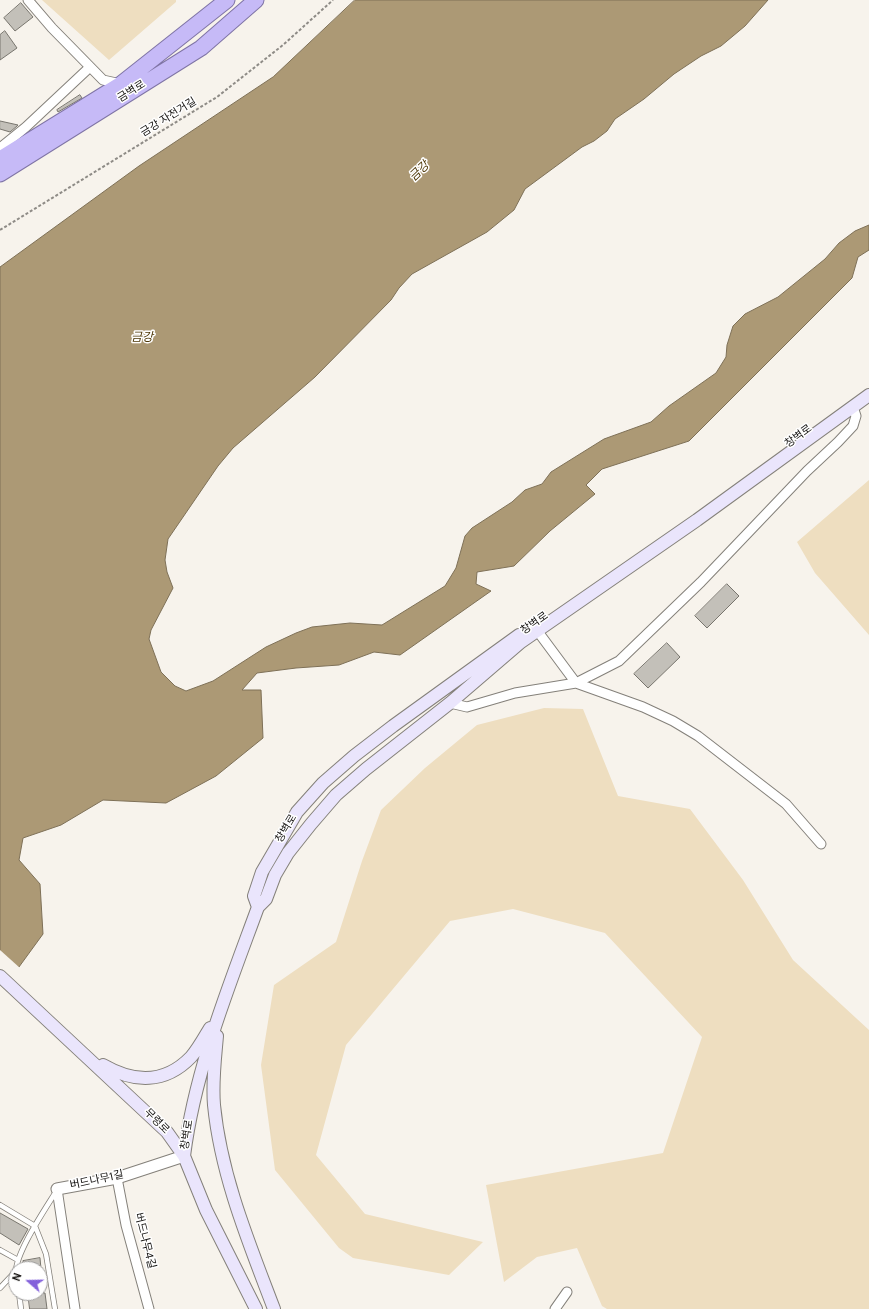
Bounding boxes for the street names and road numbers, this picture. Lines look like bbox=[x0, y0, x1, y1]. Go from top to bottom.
street label: 금벽로 bbox=[116, 78, 148, 106]
street label: 금강 자전거길 bbox=[139, 96, 199, 140]
street label: 창벽로 bbox=[783, 423, 815, 451]
street label: 창벽로 bbox=[519, 610, 551, 638]
street label: 창벽로 bbox=[274, 813, 300, 845]
street label: 무령로 bbox=[141, 1107, 171, 1137]
street label: 창벽로 bbox=[179, 1119, 197, 1151]
street label: 버드나무1길 bbox=[69, 1169, 125, 1193]
street label: 버드나무4길 bbox=[131, 1212, 157, 1270]

